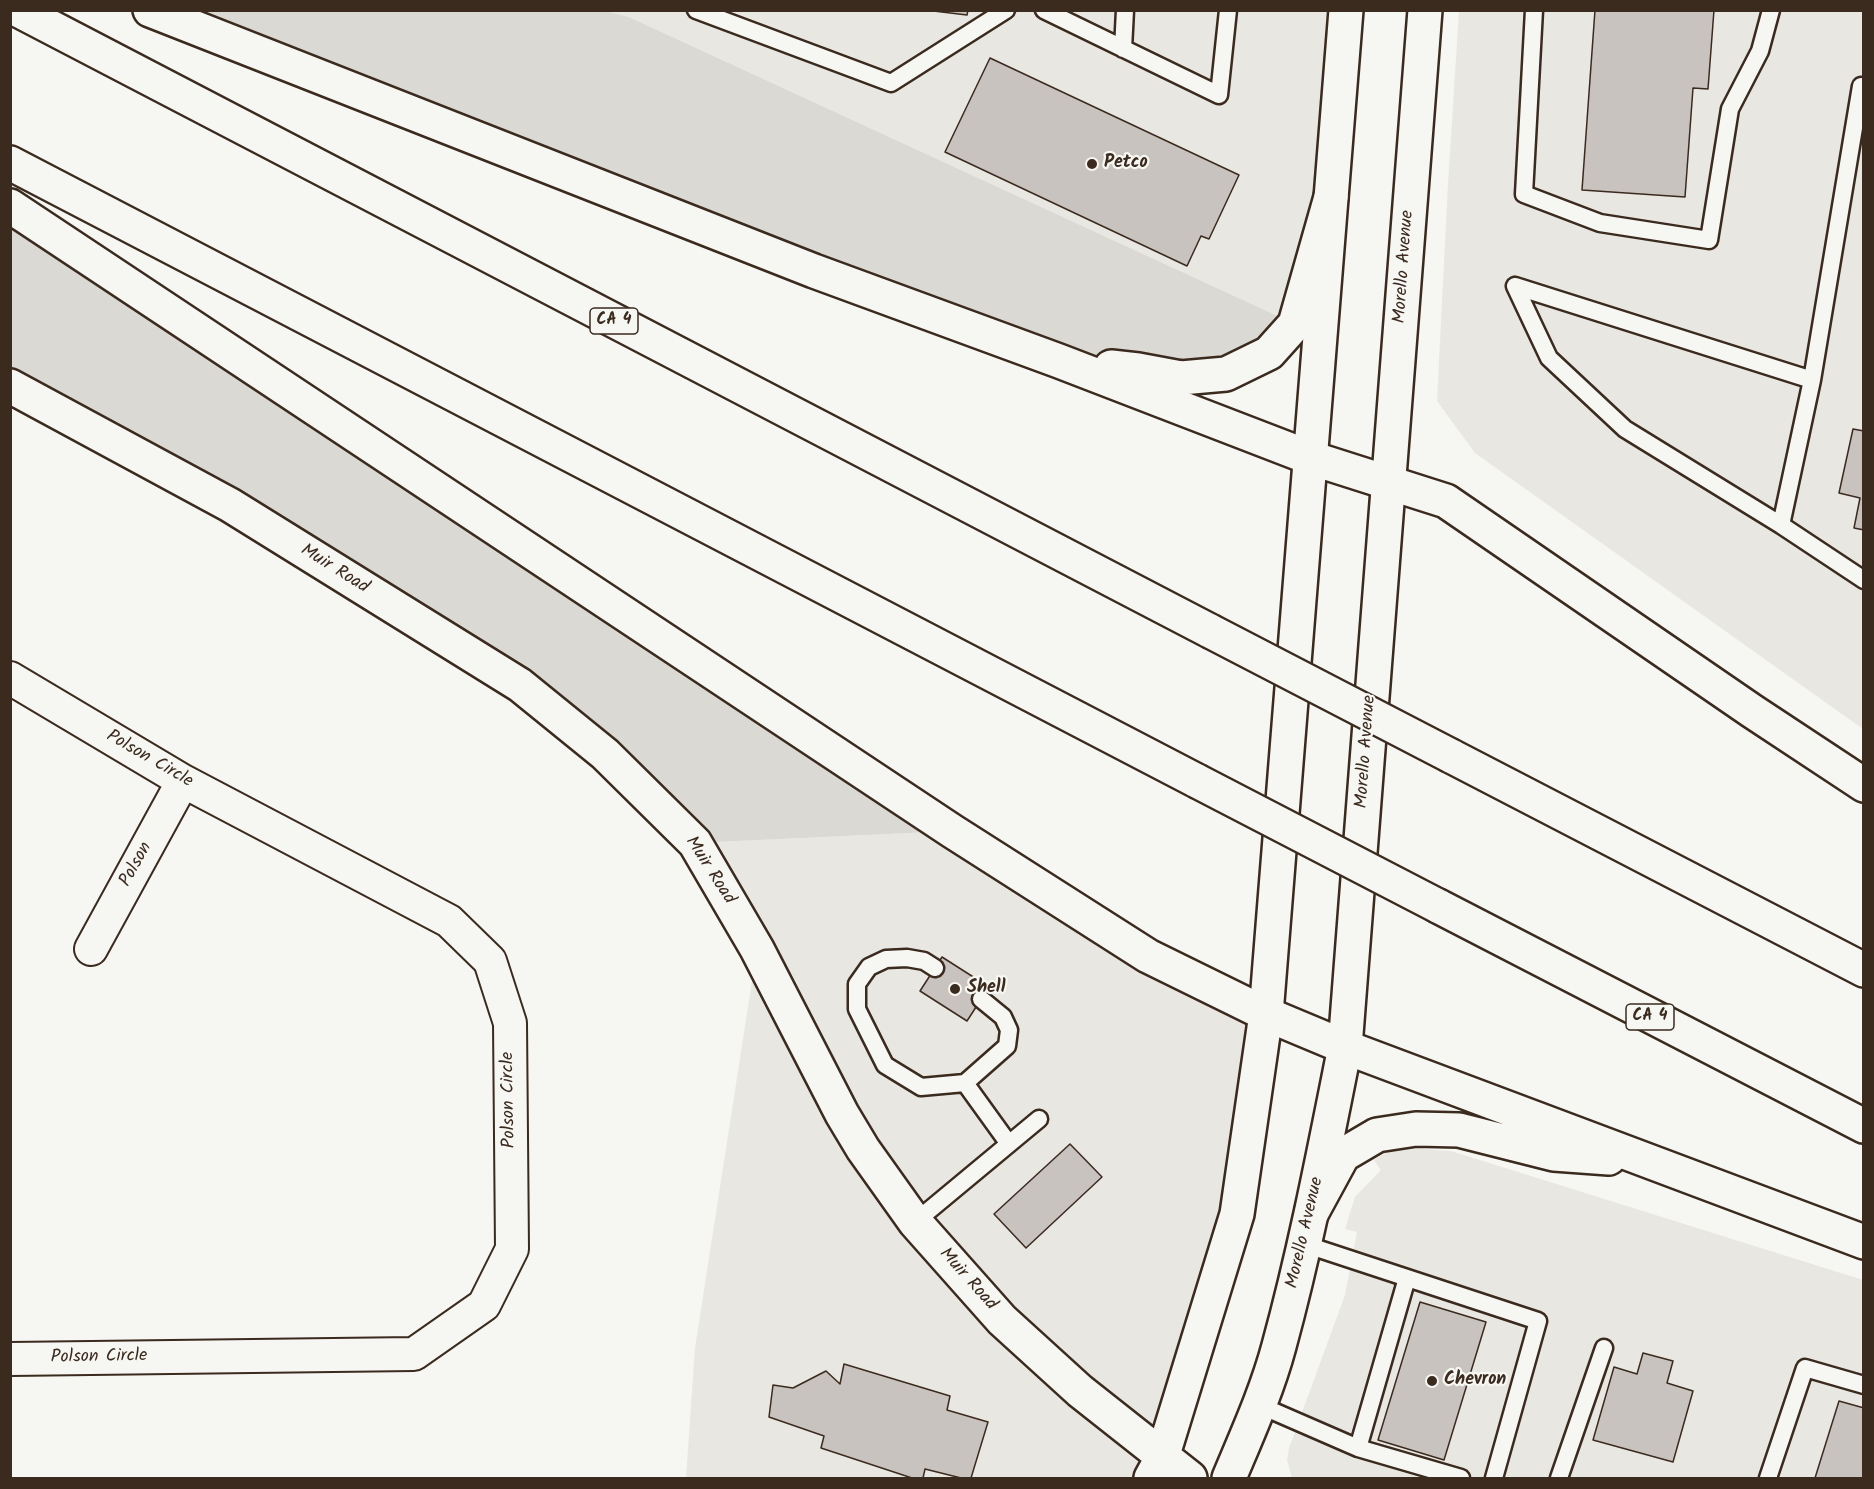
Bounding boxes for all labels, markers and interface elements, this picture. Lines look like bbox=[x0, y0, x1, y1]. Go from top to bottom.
place label: Petco bbox=[1104, 153, 1148, 175]
marker: Petco bbox=[1085, 157, 1099, 171]
street label: Morello Avenue bbox=[1390, 210, 1420, 324]
road number: CA 4 bbox=[590, 308, 638, 334]
street label: Muir Road bbox=[296, 541, 372, 599]
street label: Morello Avenue bbox=[1352, 695, 1382, 809]
street label: Polson Circle bbox=[102, 727, 196, 793]
street label: Muir Road bbox=[679, 833, 739, 909]
street label: Polson bbox=[116, 839, 158, 891]
place label: Shell bbox=[967, 978, 1005, 1000]
marker: Shell bbox=[948, 982, 962, 996]
road number: CA 4 bbox=[1626, 1004, 1674, 1030]
street label: Polson Circle bbox=[498, 1052, 522, 1148]
street label: Morello Avenue bbox=[1283, 1175, 1329, 1291]
street label: Muir Road bbox=[933, 1244, 1001, 1316]
street label: Polson Circle bbox=[51, 1346, 147, 1370]
place label: Chevron bbox=[1444, 1370, 1506, 1392]
marker: Chevron bbox=[1425, 1374, 1439, 1388]

